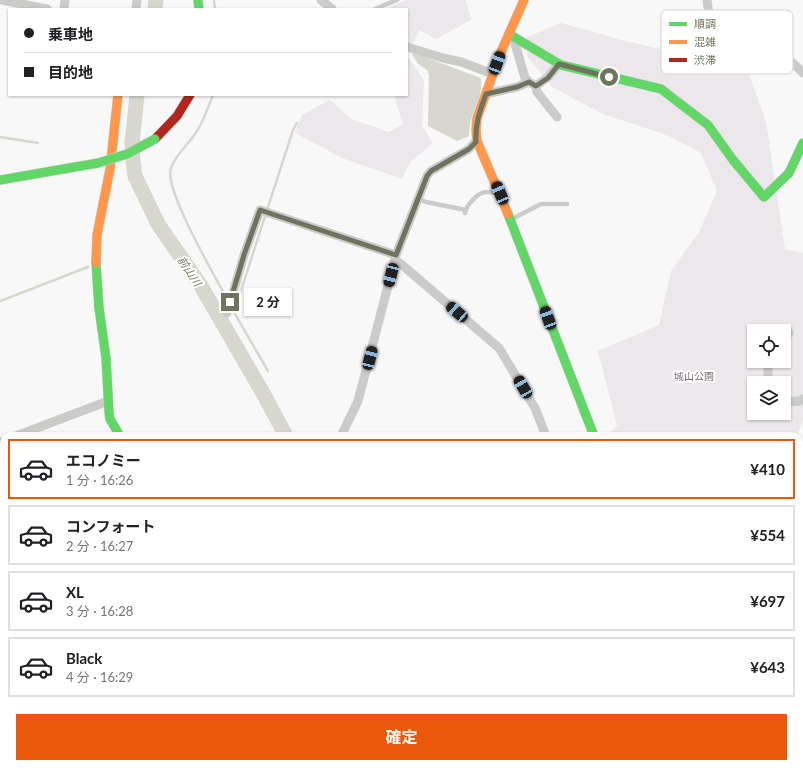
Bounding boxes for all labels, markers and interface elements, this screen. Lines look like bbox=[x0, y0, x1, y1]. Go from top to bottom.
legend bbox=[661, 10, 793, 74]
text: 順調 bbox=[694, 17, 716, 30]
text: 乗車地 bbox=[48, 25, 93, 43]
text: 混雑 bbox=[694, 35, 716, 48]
car bbox=[487, 50, 507, 76]
text: 渋滞 bbox=[694, 53, 716, 66]
text: 目的地 bbox=[48, 63, 93, 81]
route start bbox=[600, 68, 618, 86]
car bbox=[490, 180, 510, 206]
water label: 前山川 bbox=[175, 254, 205, 289]
car bbox=[382, 262, 400, 288]
callout: 2 分 bbox=[244, 288, 292, 316]
route end bbox=[221, 293, 239, 311]
text: 2 分 bbox=[256, 294, 280, 310]
car bbox=[444, 300, 470, 324]
car bbox=[538, 305, 558, 331]
map controls bbox=[747, 324, 791, 420]
button: locate bbox=[747, 324, 791, 368]
car bbox=[361, 345, 379, 371]
park label: 城山公園 bbox=[674, 370, 714, 382]
car bbox=[512, 374, 534, 400]
button: layers bbox=[747, 376, 791, 420]
icon: car bbox=[18, 451, 54, 487]
text: エコノミー bbox=[66, 451, 141, 469]
text: ¥410 bbox=[750, 460, 785, 478]
text: 1 分 · 16:26 bbox=[66, 472, 133, 488]
icon: car bbox=[18, 517, 54, 553]
text: コンフォート bbox=[66, 517, 156, 535]
text: ¥554 bbox=[750, 526, 785, 544]
text: 2 分 · 16:27 bbox=[66, 538, 133, 554]
icon: car bbox=[18, 583, 54, 619]
text: XL bbox=[66, 583, 84, 601]
text: ¥697 bbox=[750, 592, 785, 610]
text: 3 分 · 16:28 bbox=[66, 603, 133, 619]
icon: car bbox=[18, 649, 54, 685]
text: Black bbox=[66, 649, 102, 667]
text: ¥643 bbox=[750, 658, 785, 676]
text: 4 分 · 16:29 bbox=[66, 669, 133, 685]
button: 確定 bbox=[16, 714, 787, 760]

